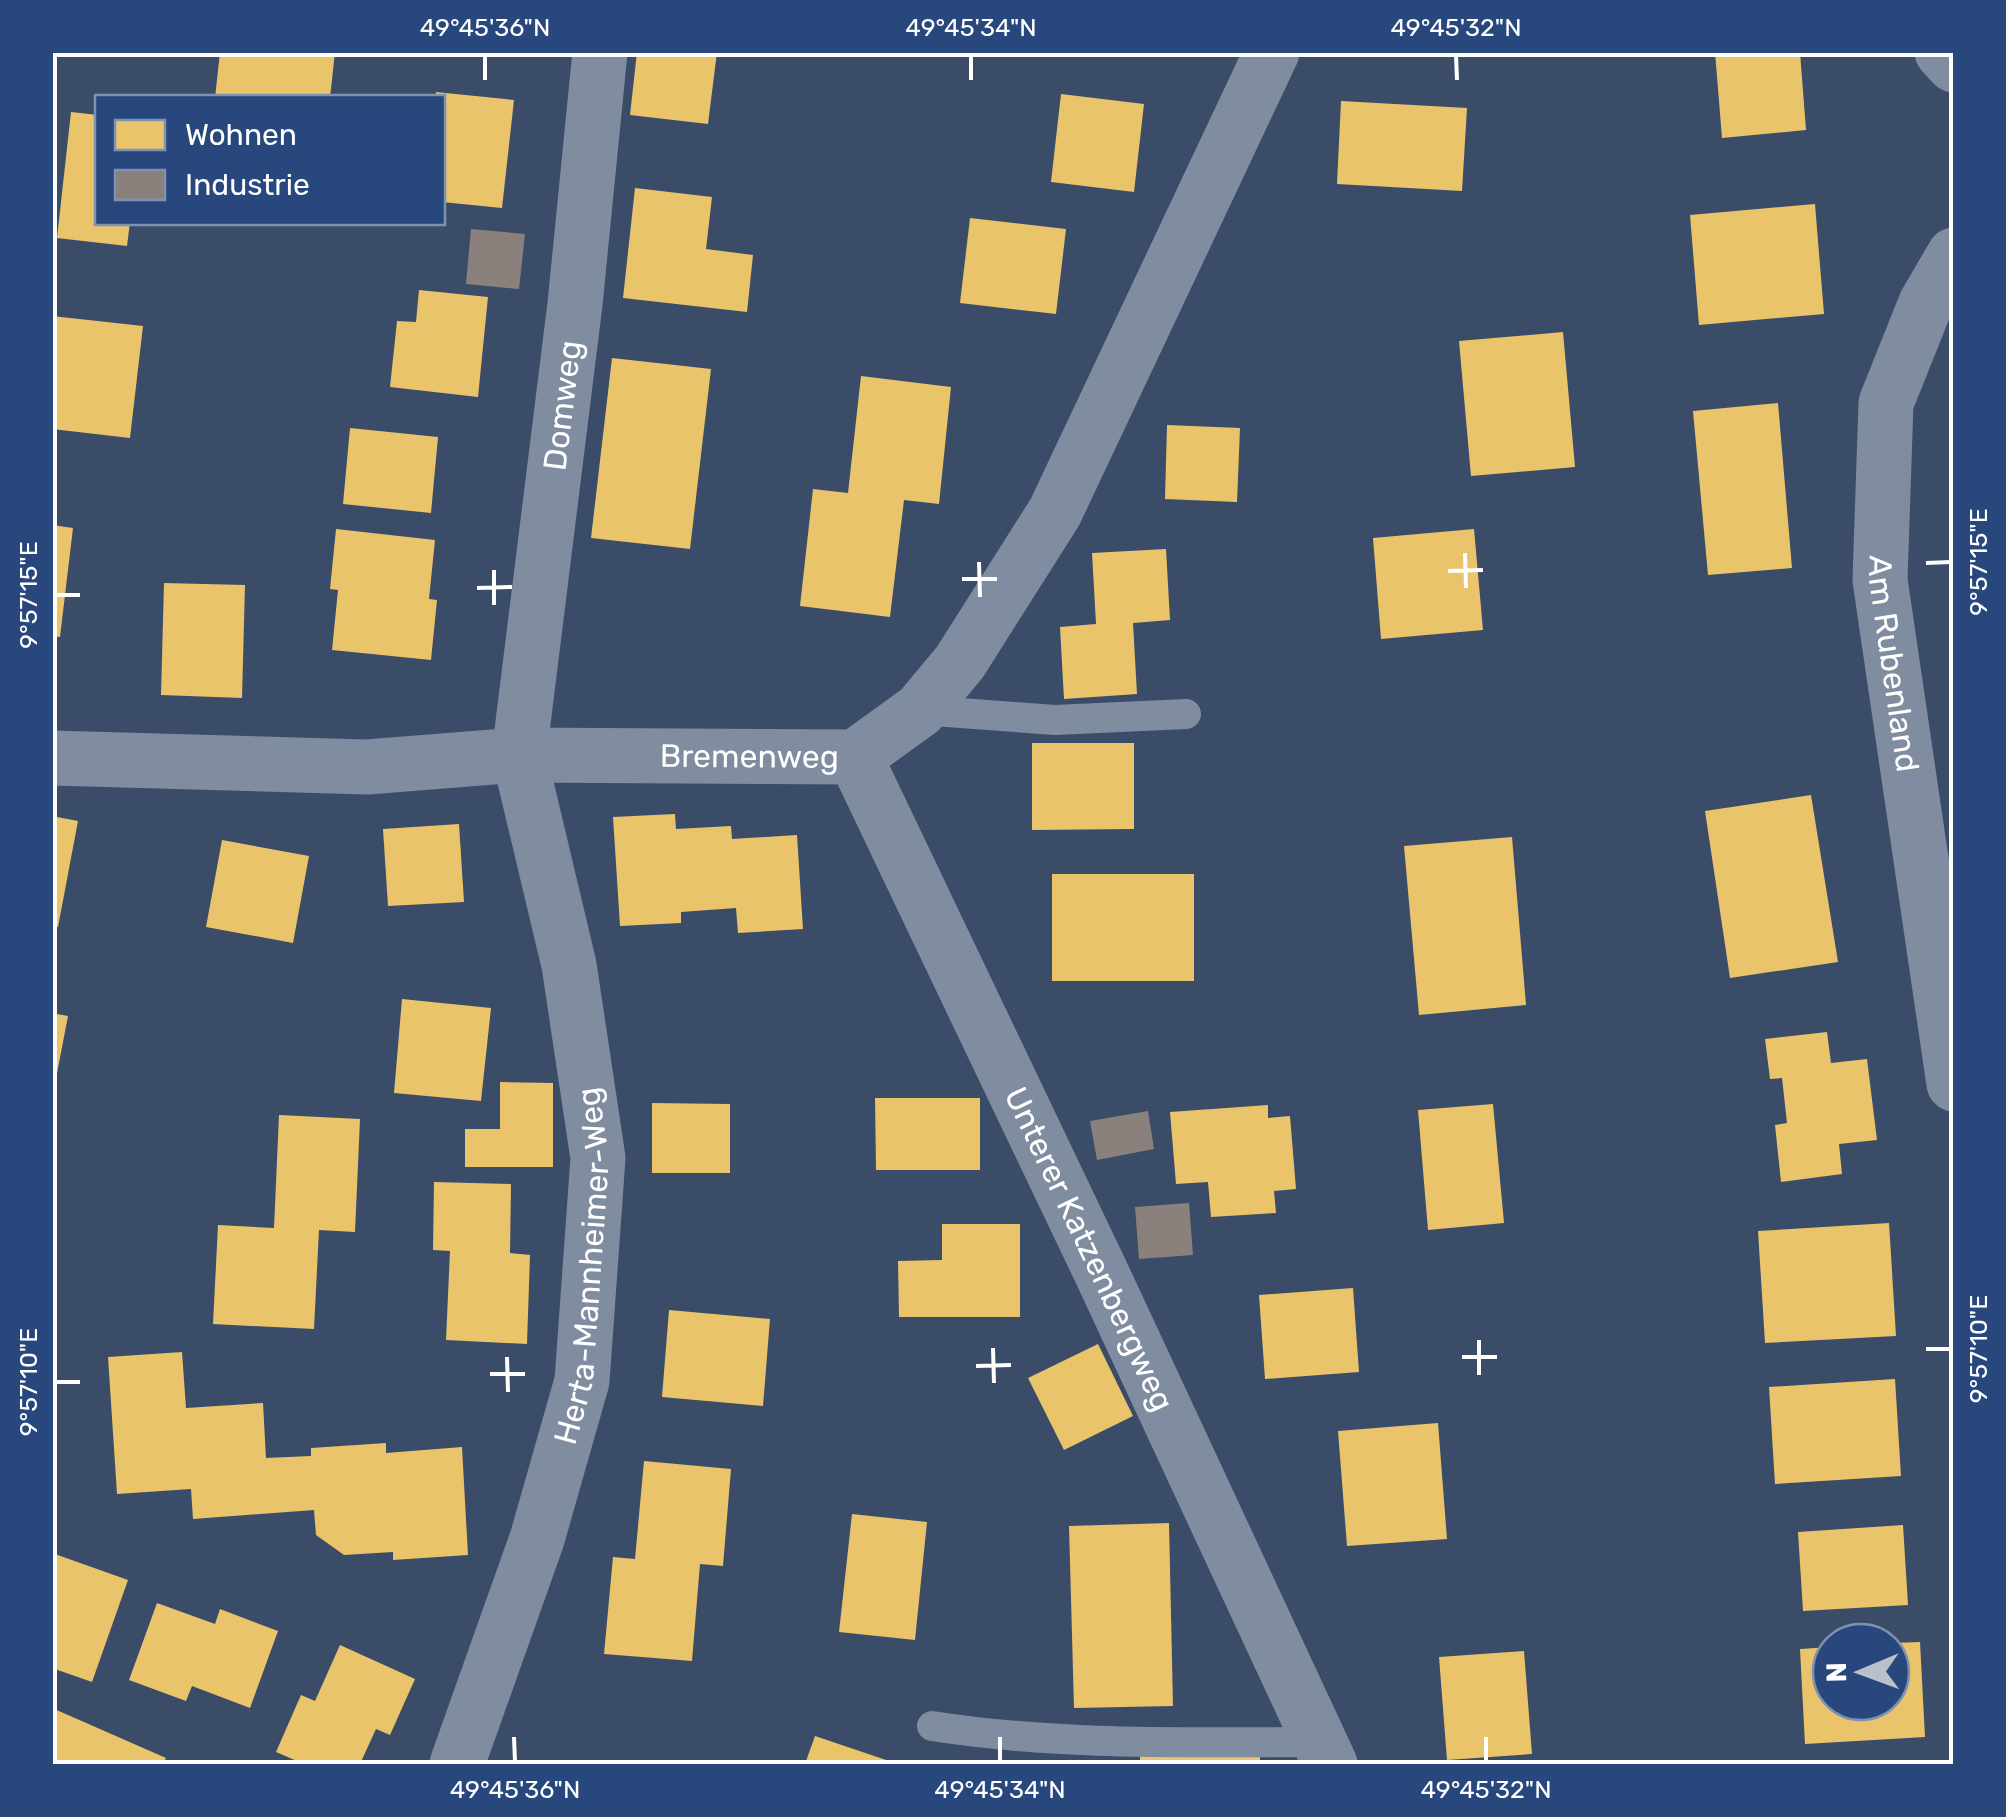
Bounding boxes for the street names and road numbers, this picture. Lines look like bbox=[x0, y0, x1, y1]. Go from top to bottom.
street label: Domweg bbox=[535, 338, 589, 473]
street label: Am Rubenland bbox=[1861, 555, 1927, 774]
street label: Bremenweg bbox=[660, 737, 839, 776]
street label: Unterer Katzenbergweg bbox=[997, 1081, 1182, 1417]
street label: Herta-Mannheimer-Weg bbox=[546, 1085, 618, 1449]

